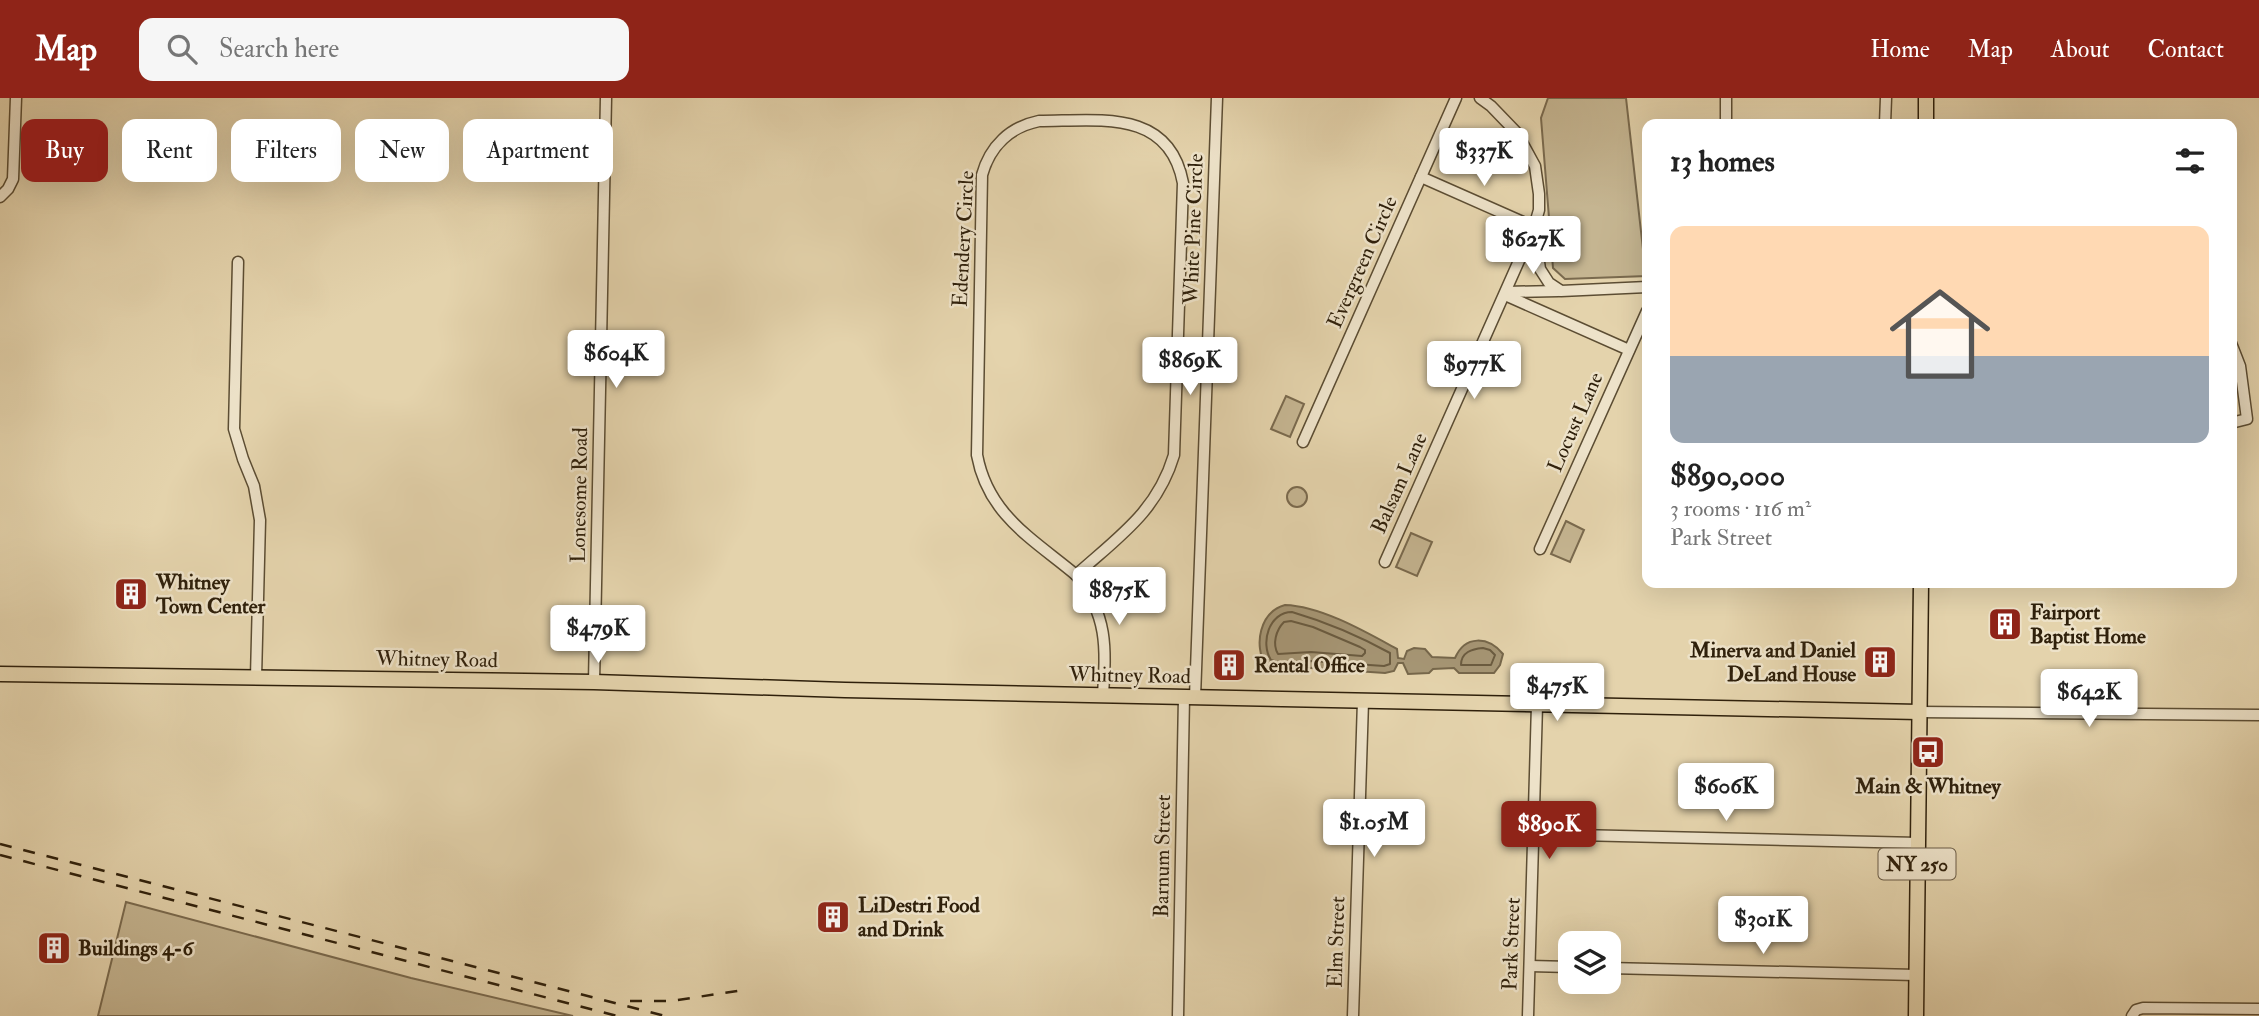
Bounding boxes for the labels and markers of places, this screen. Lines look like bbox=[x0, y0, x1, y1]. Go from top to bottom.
pin: $337K bbox=[1435, 129, 1533, 188]
pin: $627K bbox=[1484, 216, 1582, 276]
pin: $604K bbox=[567, 330, 665, 390]
pin: $869K bbox=[1141, 338, 1239, 397]
pin: $977K bbox=[1425, 342, 1523, 401]
pin: $875K bbox=[1070, 568, 1168, 627]
place label: Whitney Town Center bbox=[155, 569, 267, 620]
building icon: Whitney Town Center bbox=[112, 575, 150, 613]
place label: Fairport Baptist Home bbox=[2030, 599, 2146, 650]
building icon: Fairport Baptist Home bbox=[1986, 605, 2024, 643]
pin: $479K bbox=[549, 606, 647, 665]
place label: Minerva and Daniel DeLand House bbox=[1689, 637, 1857, 688]
building icon: Minerva and Daniel DeLand House bbox=[1861, 643, 1899, 681]
building icon: Rental Office bbox=[1210, 646, 1248, 684]
place label: Rental Office bbox=[1254, 652, 1365, 679]
pin: $475K bbox=[1508, 664, 1606, 723]
pin: $642K bbox=[2040, 670, 2138, 729]
bus stop icon: Main & Whitney bbox=[1909, 733, 1947, 771]
pin: $606K bbox=[1677, 764, 1775, 823]
place label: Main & Whitney bbox=[1854, 773, 2001, 800]
pin: $1.05M bbox=[1317, 800, 1431, 859]
pin: $890K bbox=[1500, 802, 1598, 861]
place label: LiDestri Food and Drink bbox=[858, 892, 980, 943]
pin: $301K bbox=[1714, 896, 1812, 956]
building icon: LiDestri Food and Drink bbox=[814, 898, 852, 936]
building icon: Buildings 4-6 bbox=[35, 929, 73, 967]
place label: Buildings 4-6 bbox=[78, 935, 194, 962]

